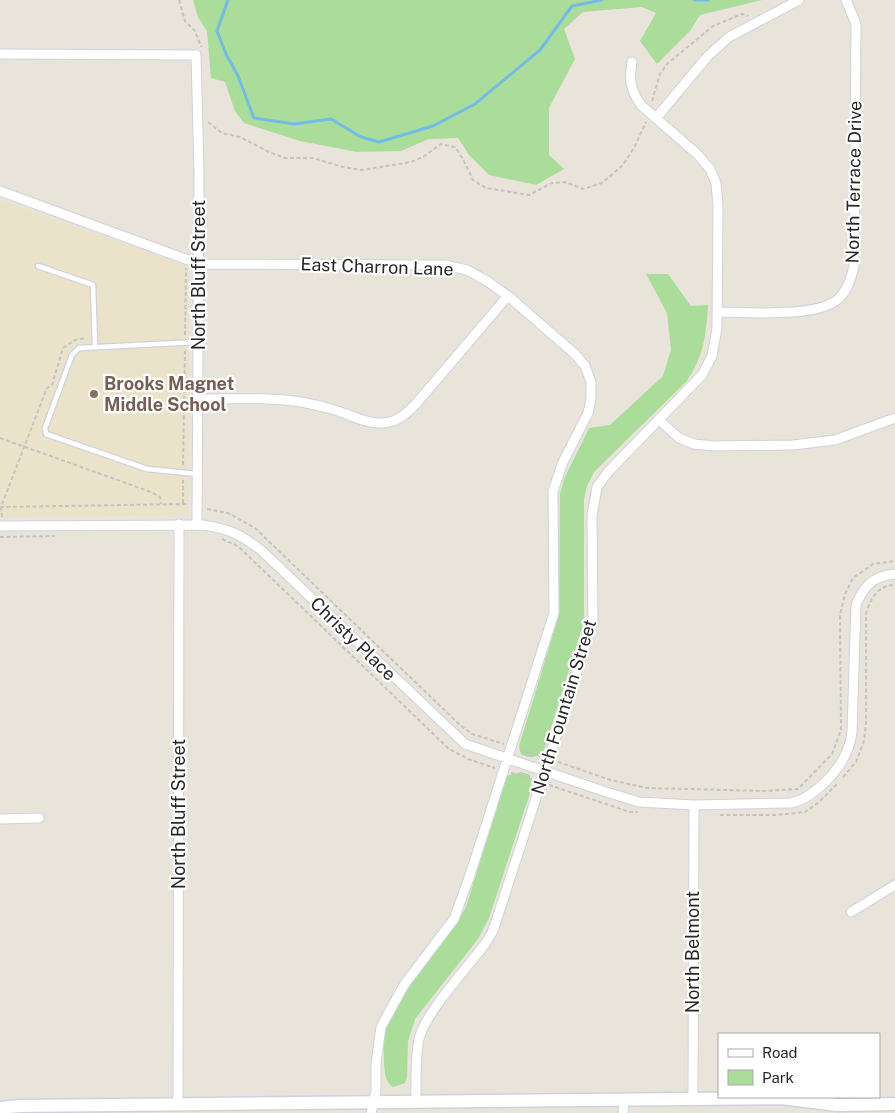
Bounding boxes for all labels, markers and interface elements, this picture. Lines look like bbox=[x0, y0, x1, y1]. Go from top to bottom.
street label: North Terrace Drive bbox=[842, 100, 865, 264]
street label: North Bluff Street bbox=[188, 200, 209, 350]
street label: East Charron Lane bbox=[300, 253, 454, 280]
place label: Brooks Magnet Middle School bbox=[104, 373, 234, 415]
marker: Brooks Magnet Middle School bbox=[88, 388, 100, 400]
street label: Christy Place bbox=[306, 593, 400, 685]
street label: North Fountain Street bbox=[527, 617, 600, 797]
street label: North Bluff Street bbox=[168, 739, 189, 889]
street label: North Belmont bbox=[682, 891, 703, 1013]
legend bbox=[718, 1033, 880, 1098]
text: Road bbox=[762, 1044, 798, 1061]
text: Park bbox=[762, 1069, 794, 1086]

